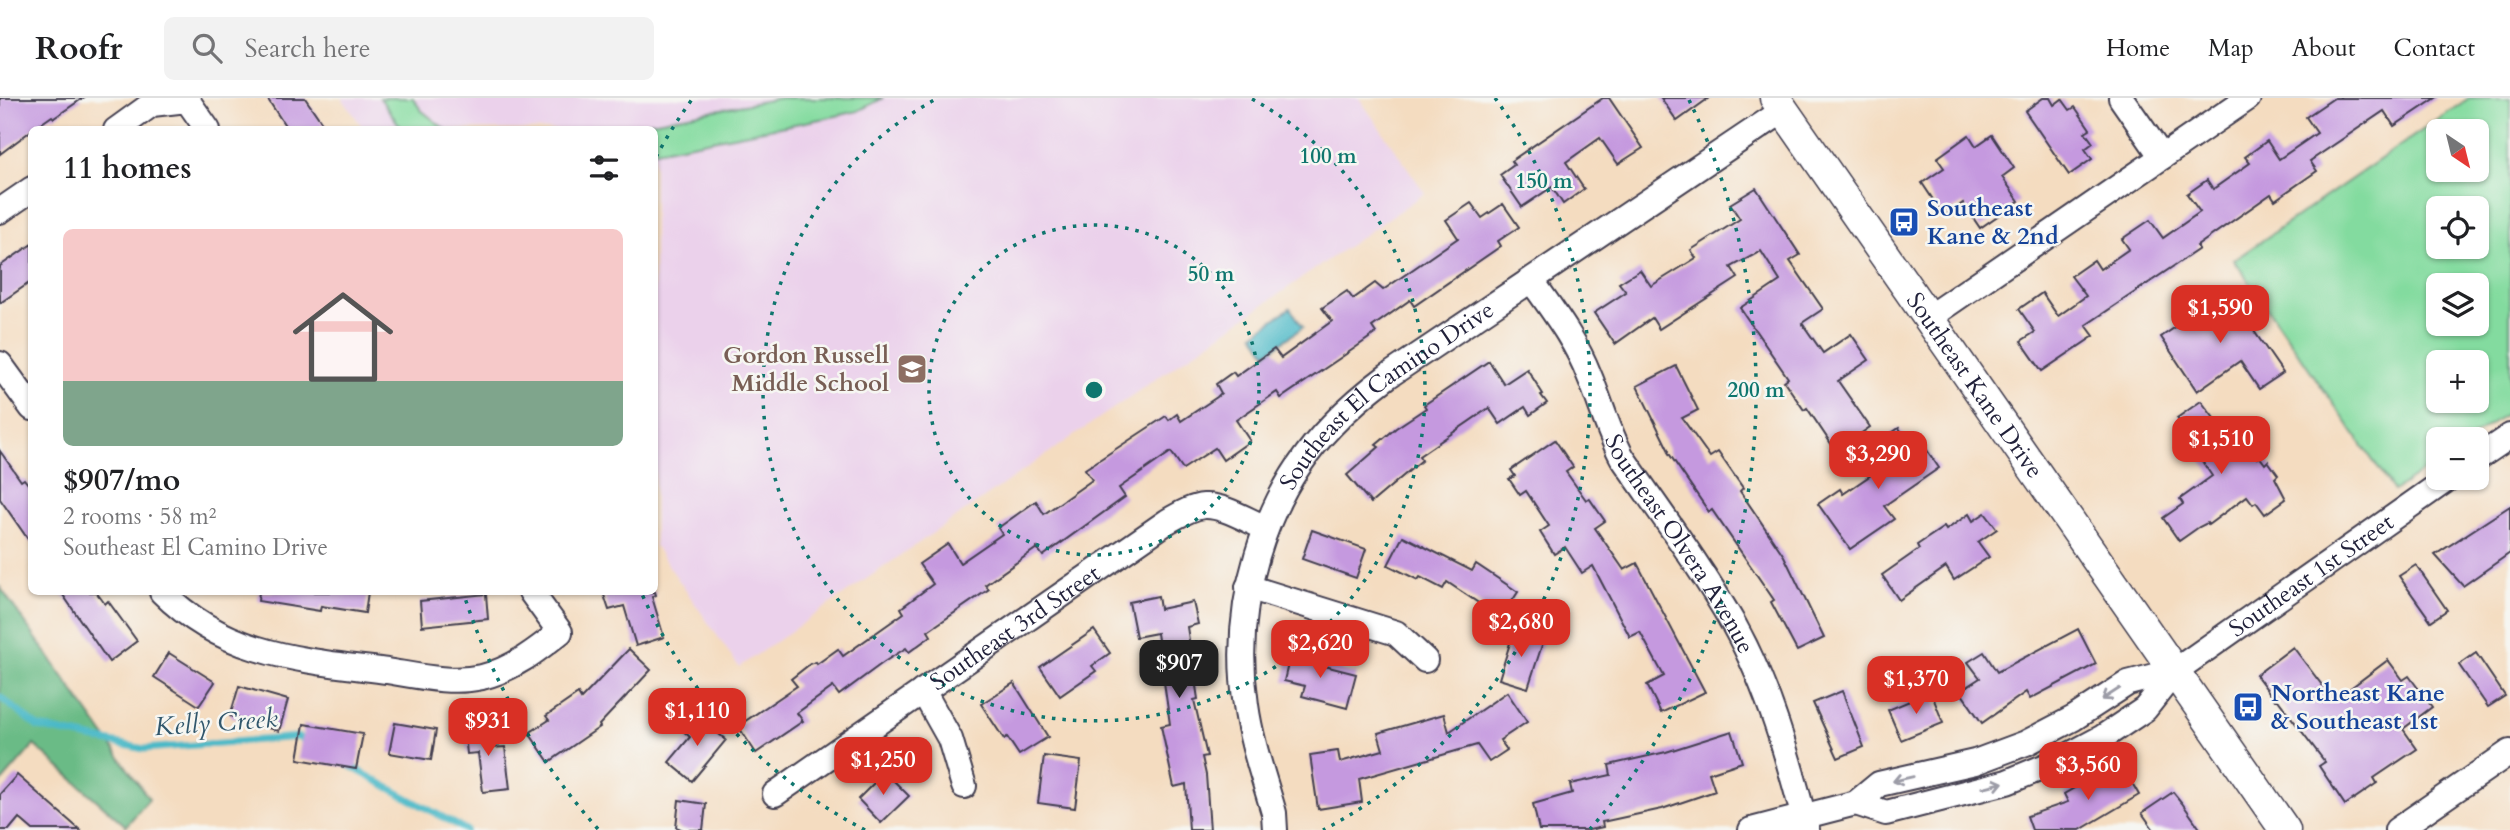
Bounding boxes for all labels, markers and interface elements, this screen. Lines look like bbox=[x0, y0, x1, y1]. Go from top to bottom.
search box bbox=[164, 17, 654, 80]
text: Roofr bbox=[35, 26, 122, 71]
icon: search bbox=[188, 29, 226, 67]
text: Search here bbox=[244, 31, 370, 66]
text: Home bbox=[2106, 32, 2170, 65]
text: Map bbox=[2208, 32, 2254, 65]
text: About bbox=[2292, 32, 2356, 65]
text: Contact bbox=[2394, 32, 2475, 65]
north arrow bbox=[2426, 119, 2488, 182]
map controls bbox=[2426, 119, 2489, 490]
text: 100 m bbox=[1299, 142, 1357, 171]
text: 11 homes bbox=[63, 148, 192, 189]
icon: filters bbox=[585, 149, 623, 187]
text: 150 m bbox=[1515, 167, 1573, 196]
place label: Southeast Kane & 2nd bbox=[1927, 192, 2059, 253]
button: locate bbox=[2426, 196, 2489, 259]
bus stop icon: Southeast Kane & 2nd bbox=[1887, 205, 1921, 239]
text: 50 m bbox=[1188, 260, 1235, 289]
button: layers bbox=[2426, 273, 2489, 336]
icon: home bbox=[280, 274, 406, 400]
street label: Southeast Kane Drive bbox=[1898, 286, 2051, 485]
pin: $1,590 bbox=[2163, 286, 2277, 345]
text: $1,590 bbox=[2187, 292, 2253, 323]
street label: Southeast El Camino Drive bbox=[1272, 294, 1500, 496]
place label: Gordon Russell Middle School bbox=[723, 339, 889, 400]
button: + bbox=[2426, 350, 2489, 413]
school or university icon: Gordon Russell Middle School bbox=[895, 352, 929, 386]
text: 200 m bbox=[1727, 376, 1785, 405]
centre of rings bbox=[1082, 378, 1106, 402]
pin: $1,510 bbox=[2164, 416, 2278, 476]
text: $1,510 bbox=[2188, 423, 2254, 454]
button: − bbox=[2426, 427, 2489, 490]
street label: Southeast Olvera Avenue bbox=[1596, 429, 1762, 659]
pin: $3,290 bbox=[1821, 432, 1935, 491]
text: $3,290 bbox=[1845, 438, 1911, 469]
text: $907/mo bbox=[63, 460, 180, 501]
text: 2 rooms · 58 m² bbox=[63, 501, 216, 532]
street label: Southeast 1st Street bbox=[2222, 506, 2401, 645]
text: Southeast El Camino Drive bbox=[63, 532, 328, 563]
street label: Southeast 3rd Street bbox=[923, 557, 1107, 699]
pin: $2,680 bbox=[1464, 600, 1578, 659]
text: $2,680 bbox=[1488, 606, 1554, 637]
pin: $2,620 bbox=[1263, 620, 1377, 680]
text: $2,620 bbox=[1287, 627, 1353, 658]
pin: $907 bbox=[1138, 640, 1220, 700]
text: $907 bbox=[1155, 647, 1203, 678]
pin: $1,370 bbox=[1859, 656, 1973, 716]
text: $1,370 bbox=[1883, 663, 1949, 694]
place label: Northeast Kane & Southeast 1st bbox=[2271, 677, 2445, 738]
one-way arrow bbox=[2102, 687, 2122, 701]
pin: $1,110 bbox=[640, 688, 754, 748]
bus stop icon: Northeast Kane & Southeast 1st bbox=[2231, 690, 2265, 724]
text: $1,110 bbox=[664, 695, 730, 726]
pin: $931 bbox=[447, 698, 529, 758]
water label: Kelly Creek bbox=[153, 701, 279, 744]
text: $931 bbox=[464, 705, 512, 736]
pin: $1,250 bbox=[826, 738, 940, 797]
pin: $3,560 bbox=[2031, 742, 2145, 802]
text: $1,250 bbox=[850, 744, 916, 775]
text: $3,560 bbox=[2055, 749, 2121, 780]
one-way arrow bbox=[1892, 773, 1915, 786]
one-way arrow bbox=[1981, 778, 2004, 791]

